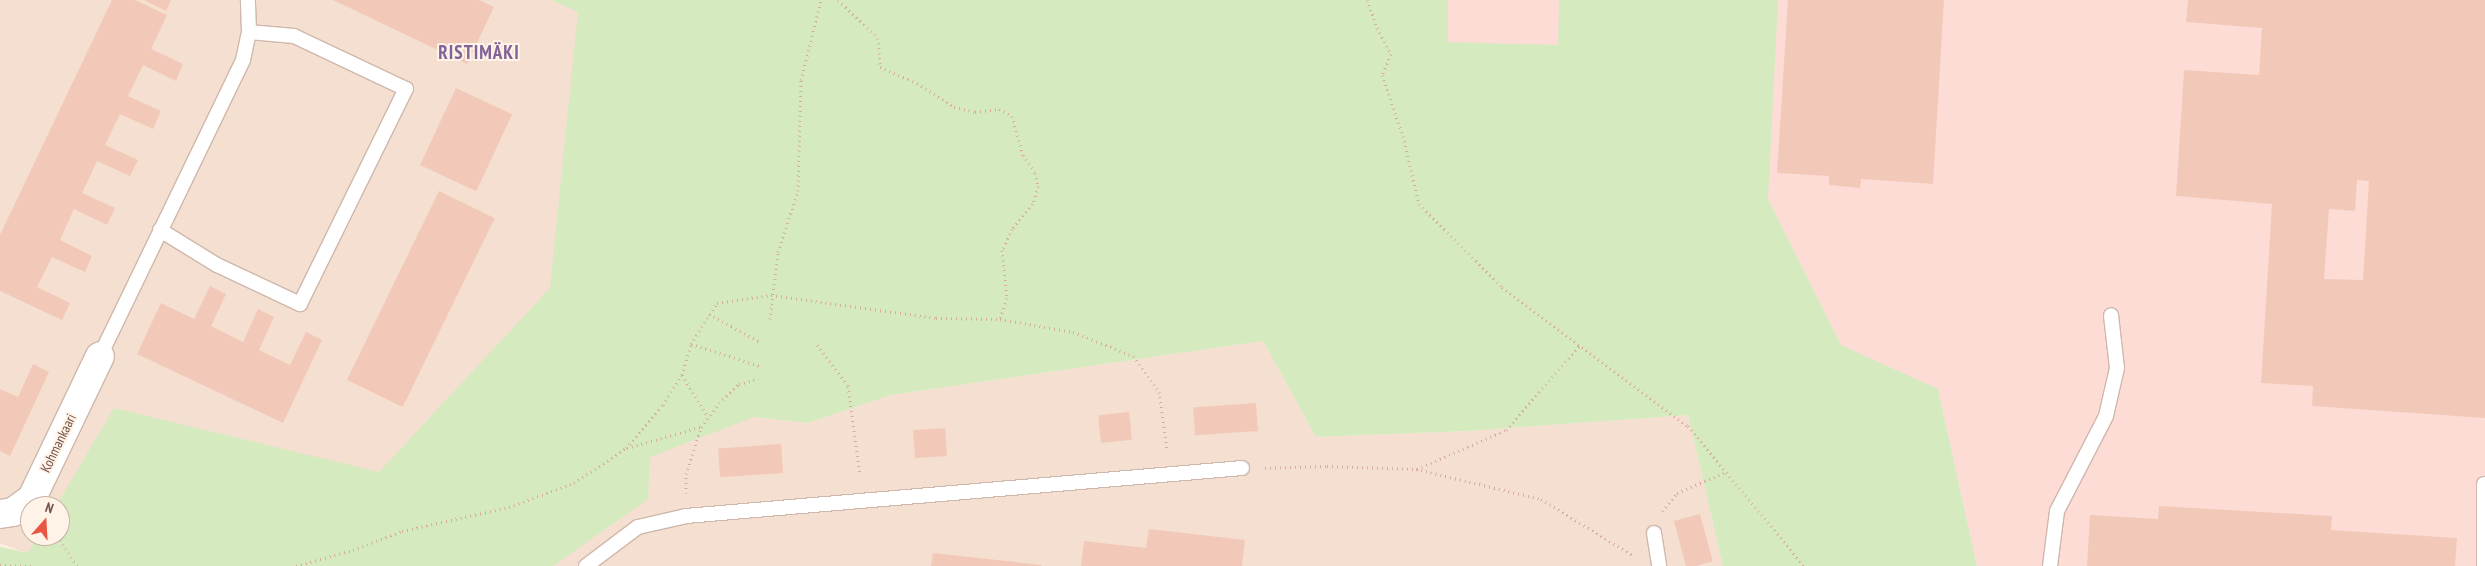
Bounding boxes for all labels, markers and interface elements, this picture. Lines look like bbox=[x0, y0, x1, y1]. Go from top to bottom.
district label: RISTIMÄKI bbox=[437, 42, 521, 64]
street label: Kohmankaari bbox=[37, 411, 79, 475]
north arrow bbox=[20, 496, 70, 546]
text: N bbox=[43, 498, 56, 518]

